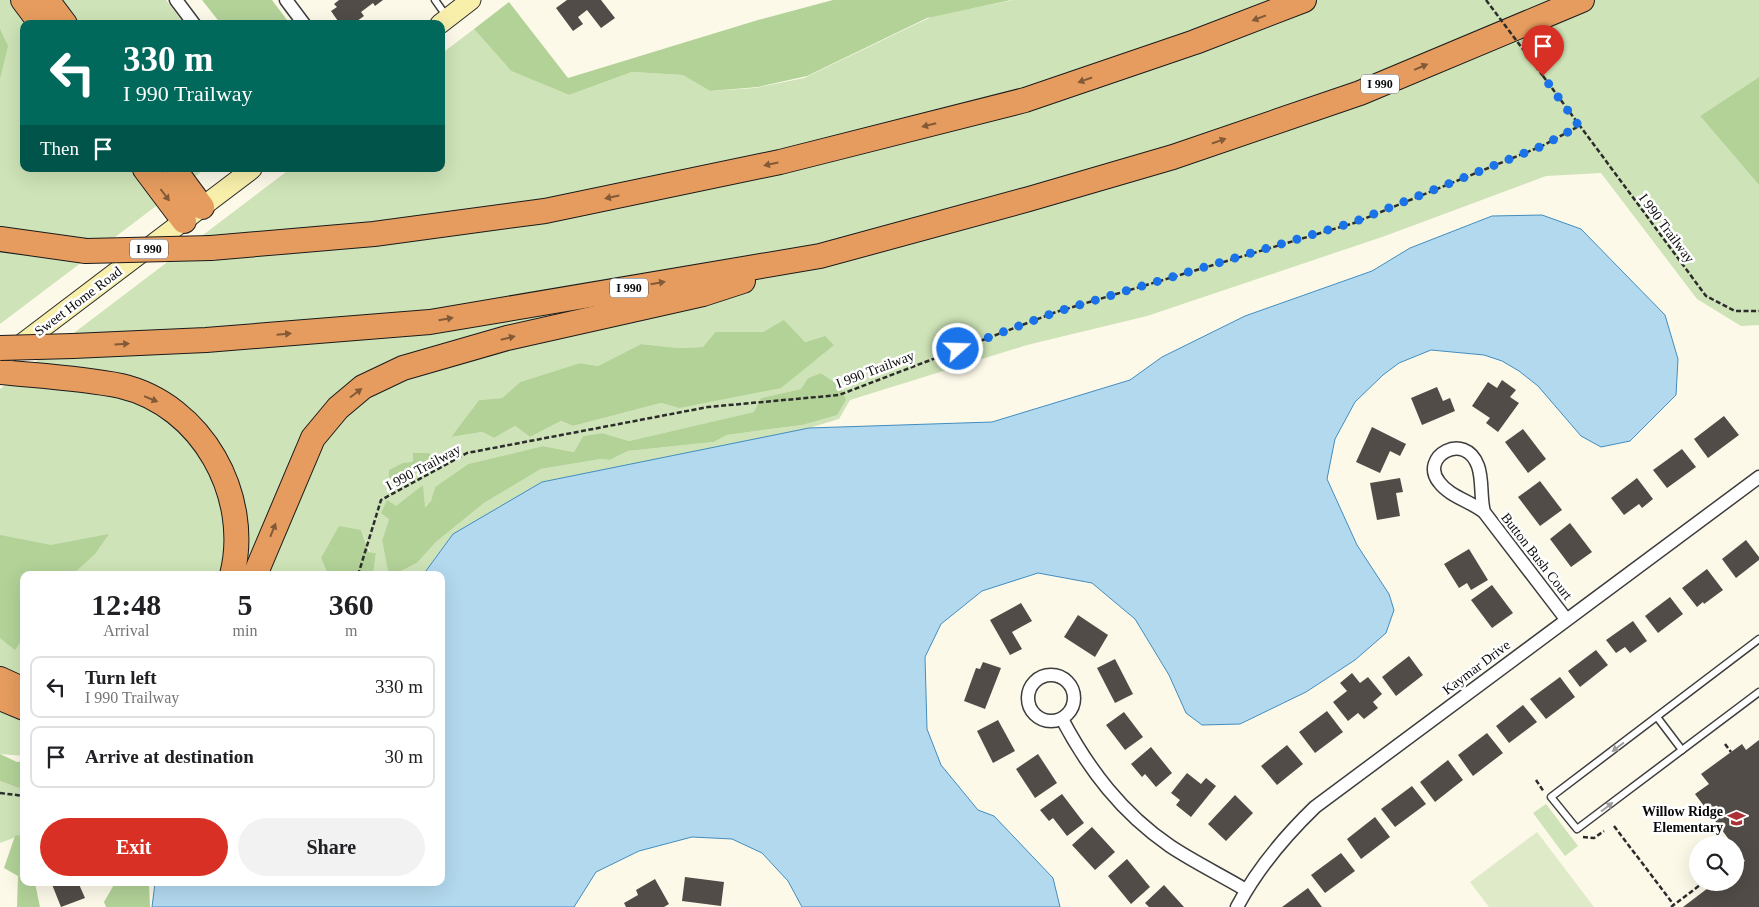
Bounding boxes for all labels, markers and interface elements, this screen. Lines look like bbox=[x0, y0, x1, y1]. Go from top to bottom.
one-way arrow bbox=[1252, 14, 1266, 22]
pin bbox=[1522, 25, 1564, 76]
icon: arrive bbox=[1529, 32, 1557, 60]
icon: left bbox=[40, 40, 105, 105]
text: 330 m bbox=[123, 40, 213, 79]
one-way arrow bbox=[1414, 63, 1428, 71]
road number: I 990 bbox=[1361, 74, 1399, 94]
one-way arrow bbox=[1077, 77, 1092, 84]
text: I 990 Trailway bbox=[123, 81, 253, 106]
one-way arrow bbox=[921, 121, 936, 129]
icon: arrive bbox=[89, 135, 117, 163]
one-way arrow bbox=[1212, 137, 1227, 145]
text: Then bbox=[40, 138, 79, 159]
one-way arrow bbox=[763, 160, 779, 168]
one-way arrow bbox=[159, 188, 170, 201]
street label: I 990 Trailway bbox=[1636, 191, 1697, 266]
one-way arrow bbox=[604, 193, 619, 201]
road number: I 990 bbox=[130, 240, 168, 258]
street label: Sweet Home Road bbox=[32, 264, 125, 339]
road number: I 990 bbox=[610, 278, 648, 298]
one-way arrow bbox=[650, 279, 666, 287]
one-way arrow bbox=[438, 315, 454, 323]
position arrow bbox=[931, 322, 983, 374]
one-way arrow bbox=[276, 329, 292, 337]
one-way arrow bbox=[500, 334, 515, 342]
one-way arrow bbox=[114, 339, 130, 347]
street label: I 990 Trailway bbox=[834, 348, 916, 391]
one-way arrow bbox=[349, 388, 363, 398]
one-way arrow bbox=[144, 395, 158, 403]
street label: I 990 Trailway bbox=[383, 441, 463, 493]
street label: Button Bush Court bbox=[1498, 510, 1575, 603]
one-way arrow bbox=[269, 522, 277, 537]
text: 12:48 bbox=[91, 588, 161, 621]
text: 5 bbox=[237, 588, 252, 621]
text: 360 bbox=[329, 588, 374, 621]
text: Arrival bbox=[103, 622, 149, 639]
text: min bbox=[233, 622, 257, 639]
text: m bbox=[345, 622, 357, 639]
street label: Kaymar Drive bbox=[1440, 637, 1513, 698]
text: Turn left bbox=[85, 667, 157, 688]
icon: left bbox=[42, 673, 70, 701]
text: 330 m bbox=[375, 676, 423, 697]
text: I 990 Trailway bbox=[85, 689, 179, 706]
one-way arrow bbox=[1612, 741, 1625, 752]
icon: arrive bbox=[42, 743, 70, 771]
text: Arrive at destination bbox=[85, 746, 254, 767]
text: 30 m bbox=[384, 746, 423, 767]
one-way arrow bbox=[1600, 802, 1614, 812]
place label: Willow Ridge Elementary bbox=[1642, 804, 1723, 835]
school or university icon: Willow Ridge Elementary bbox=[1727, 809, 1747, 829]
button: Exit bbox=[40, 818, 228, 876]
button: Share bbox=[238, 818, 425, 876]
map controls bbox=[1689, 836, 1744, 891]
button: search bbox=[1689, 836, 1744, 891]

